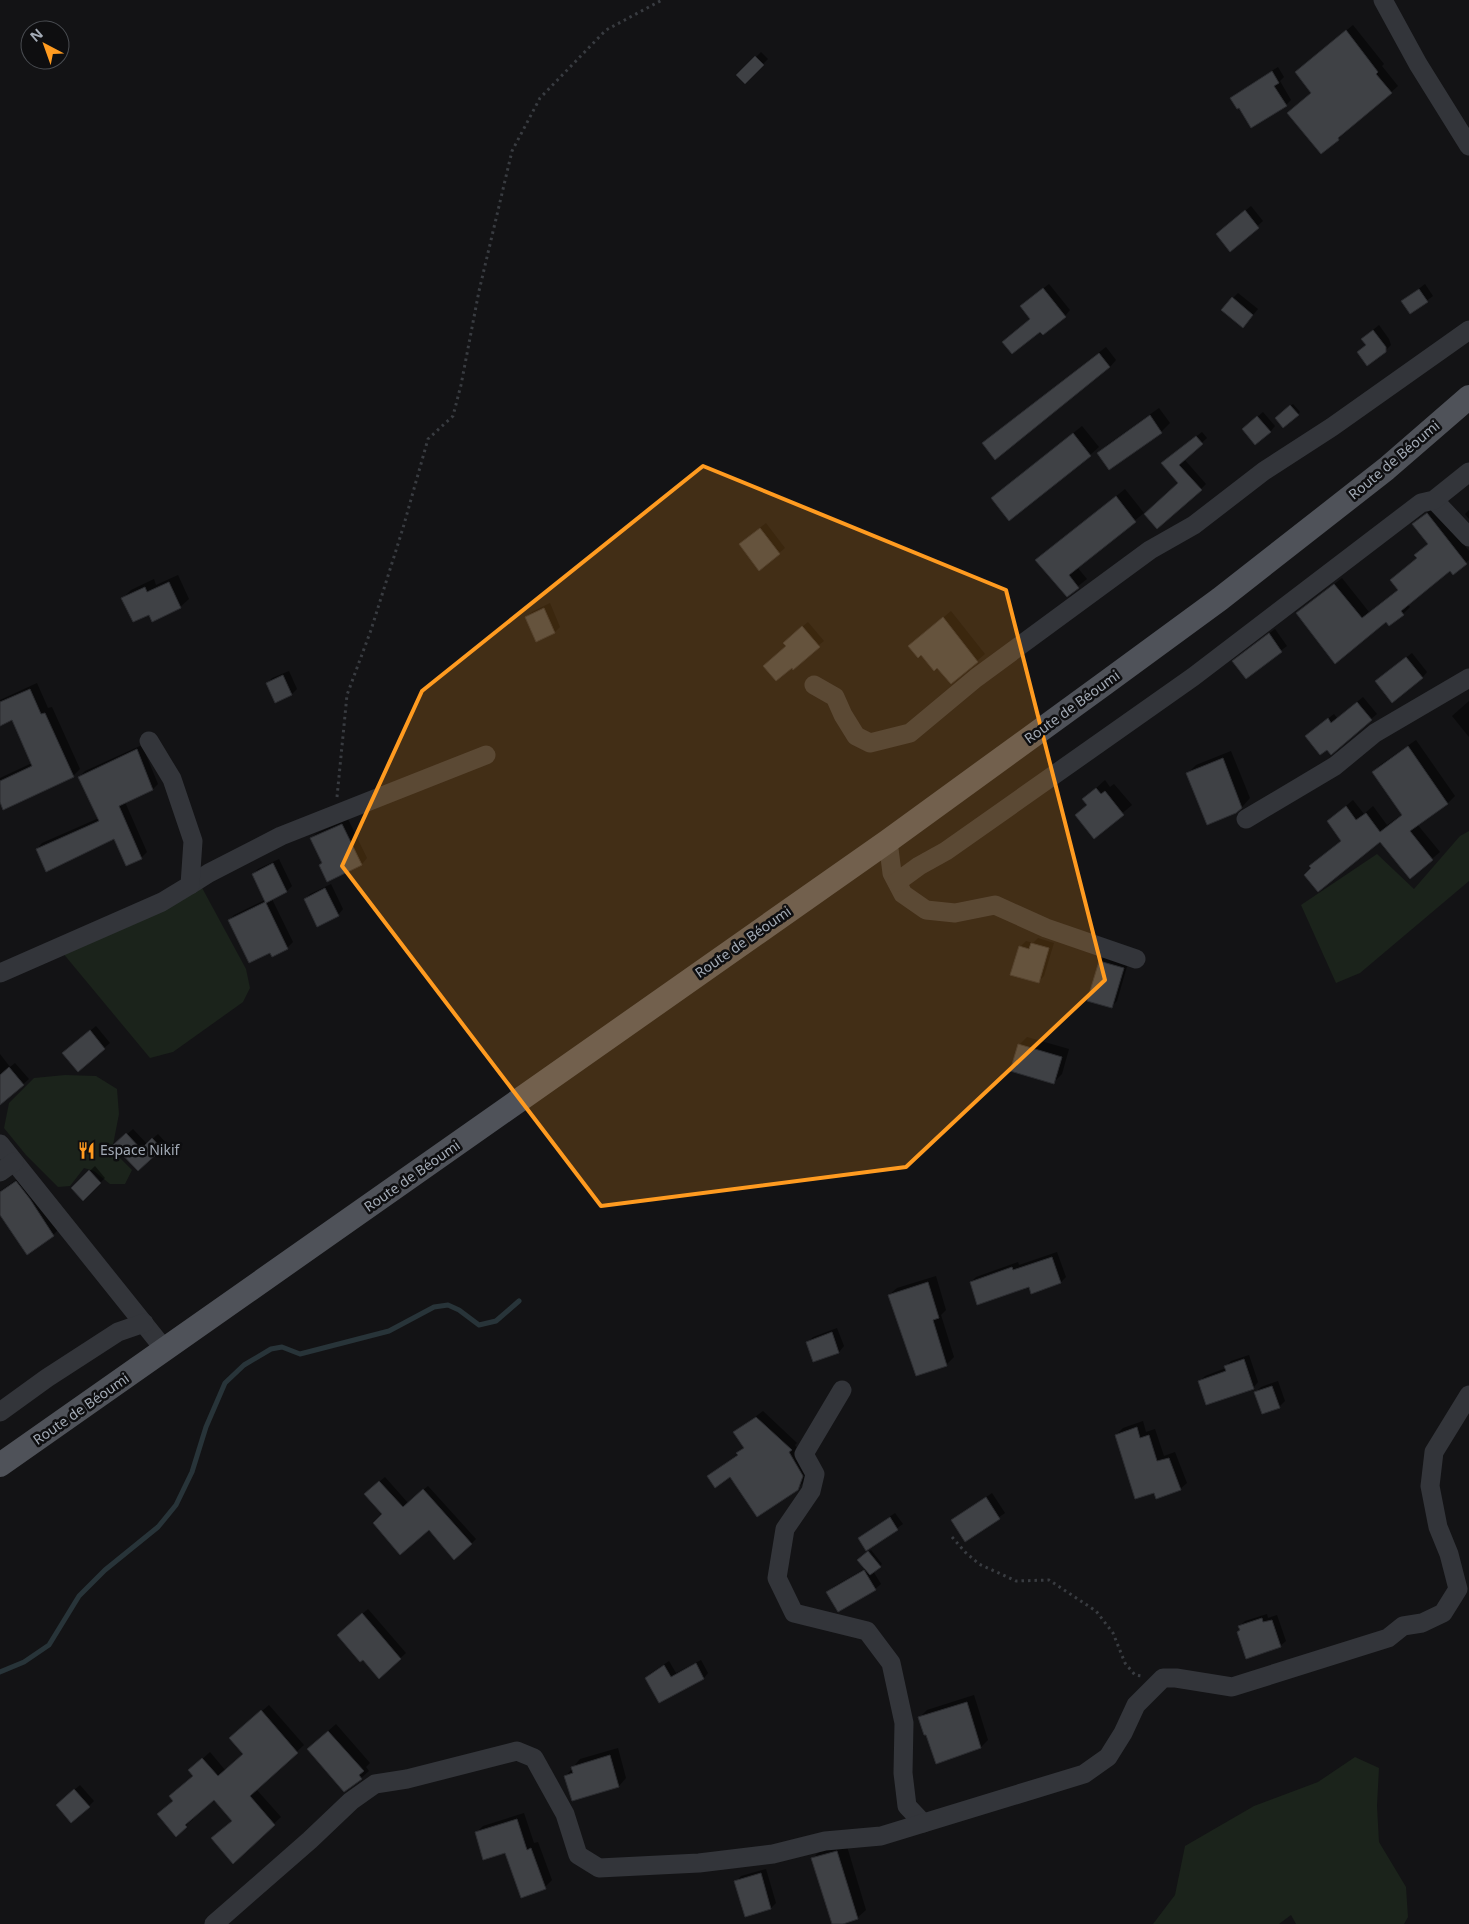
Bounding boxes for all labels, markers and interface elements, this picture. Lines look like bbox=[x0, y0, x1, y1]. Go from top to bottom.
north arrow bbox=[20, 20, 70, 70]
text: N bbox=[26, 24, 47, 46]
street label: Route de Béoumi bbox=[1344, 416, 1443, 503]
street label: Route de Béoumi bbox=[1020, 666, 1123, 748]
street label: Route de Béoumi bbox=[691, 901, 795, 982]
street label: Route de Béoumi bbox=[360, 1135, 464, 1216]
restaurant icon: Espace Nikif bbox=[76, 1140, 96, 1160]
place label: Espace Nikif bbox=[100, 1140, 181, 1159]
street label: Route de Béoumi bbox=[29, 1368, 133, 1449]

